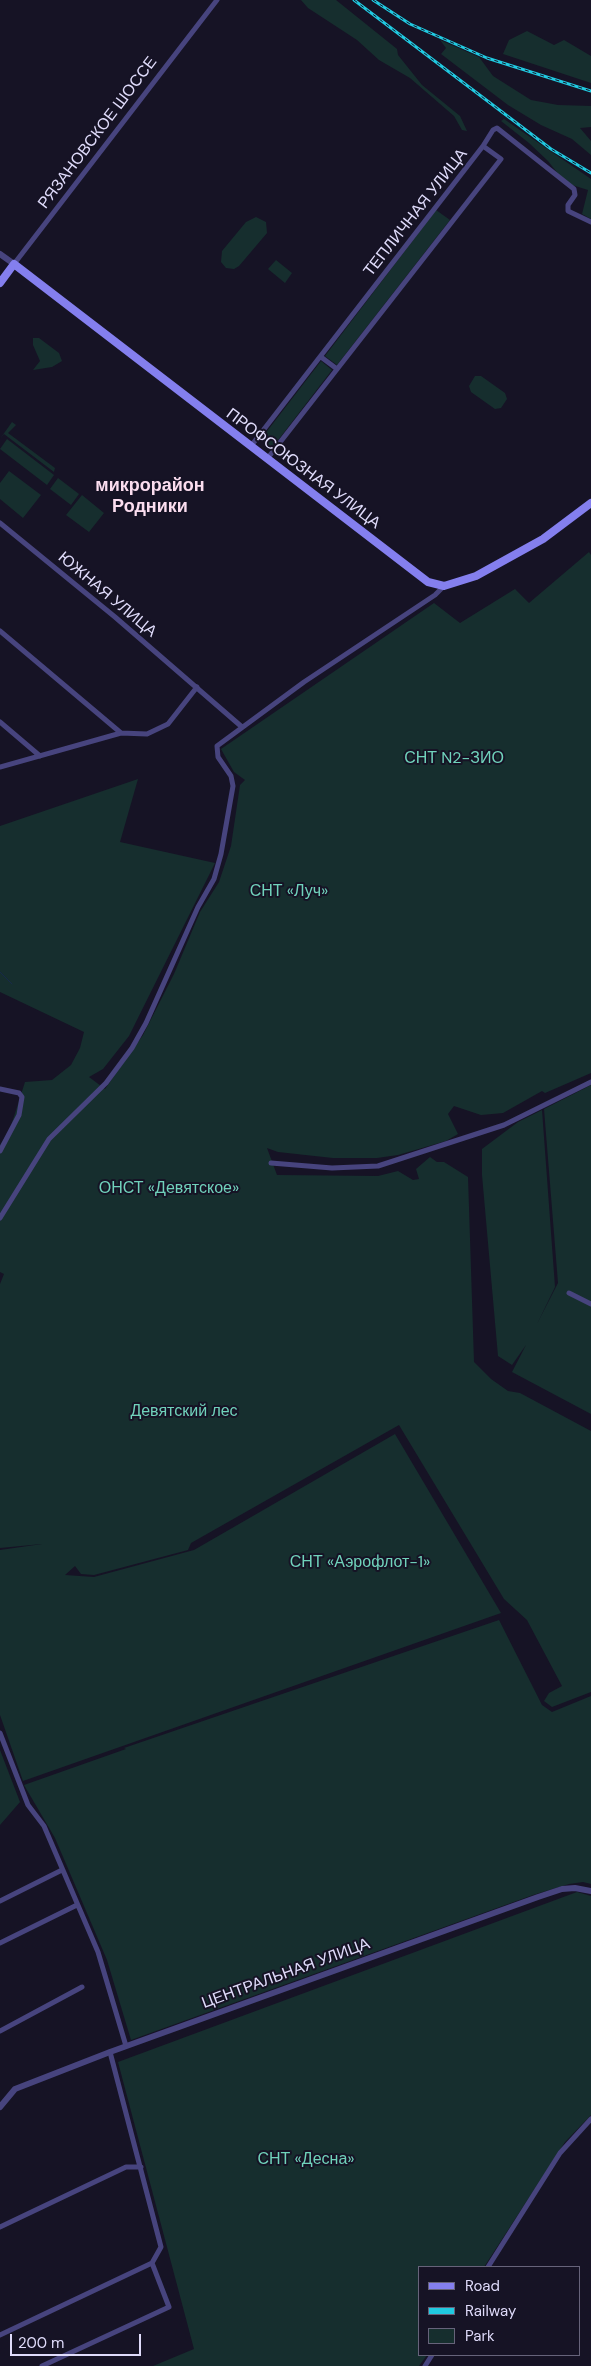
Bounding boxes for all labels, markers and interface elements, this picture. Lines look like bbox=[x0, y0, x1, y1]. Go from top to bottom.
street label: РЯЗАНОВСКОЕ ШОССЕ bbox=[35, 53, 161, 213]
street label: ТЕПЛИЧНАЯ УЛИЦА bbox=[360, 145, 472, 281]
street label: ПРОФСОЮЗНАЯ УЛИЦА bbox=[222, 405, 384, 533]
district label: микрорайон Родники bbox=[95, 475, 205, 518]
street label: ЮЖНАЯ УЛИЦА bbox=[54, 548, 160, 642]
park label: СНТ N2-ЗИО bbox=[404, 749, 504, 769]
park label: СНТ «Луч» bbox=[250, 882, 328, 902]
park label: ОНСТ «Девятское» bbox=[99, 1179, 239, 1199]
park label: Девятский лес bbox=[130, 1402, 238, 1422]
park label: СНТ «Аэрофлот-1» bbox=[290, 1553, 430, 1573]
street label: ЦЕНТРАЛЬНАЯ УЛИЦА bbox=[199, 1935, 373, 2013]
park label: СНТ «Десна» bbox=[257, 2150, 355, 2170]
legend bbox=[418, 2266, 581, 2356]
text: Road bbox=[465, 2276, 500, 2296]
text: Railway bbox=[465, 2301, 516, 2321]
scale bar bbox=[12, 2324, 144, 2356]
text: Park bbox=[465, 2326, 495, 2346]
text: 200 m bbox=[18, 2333, 64, 2353]

